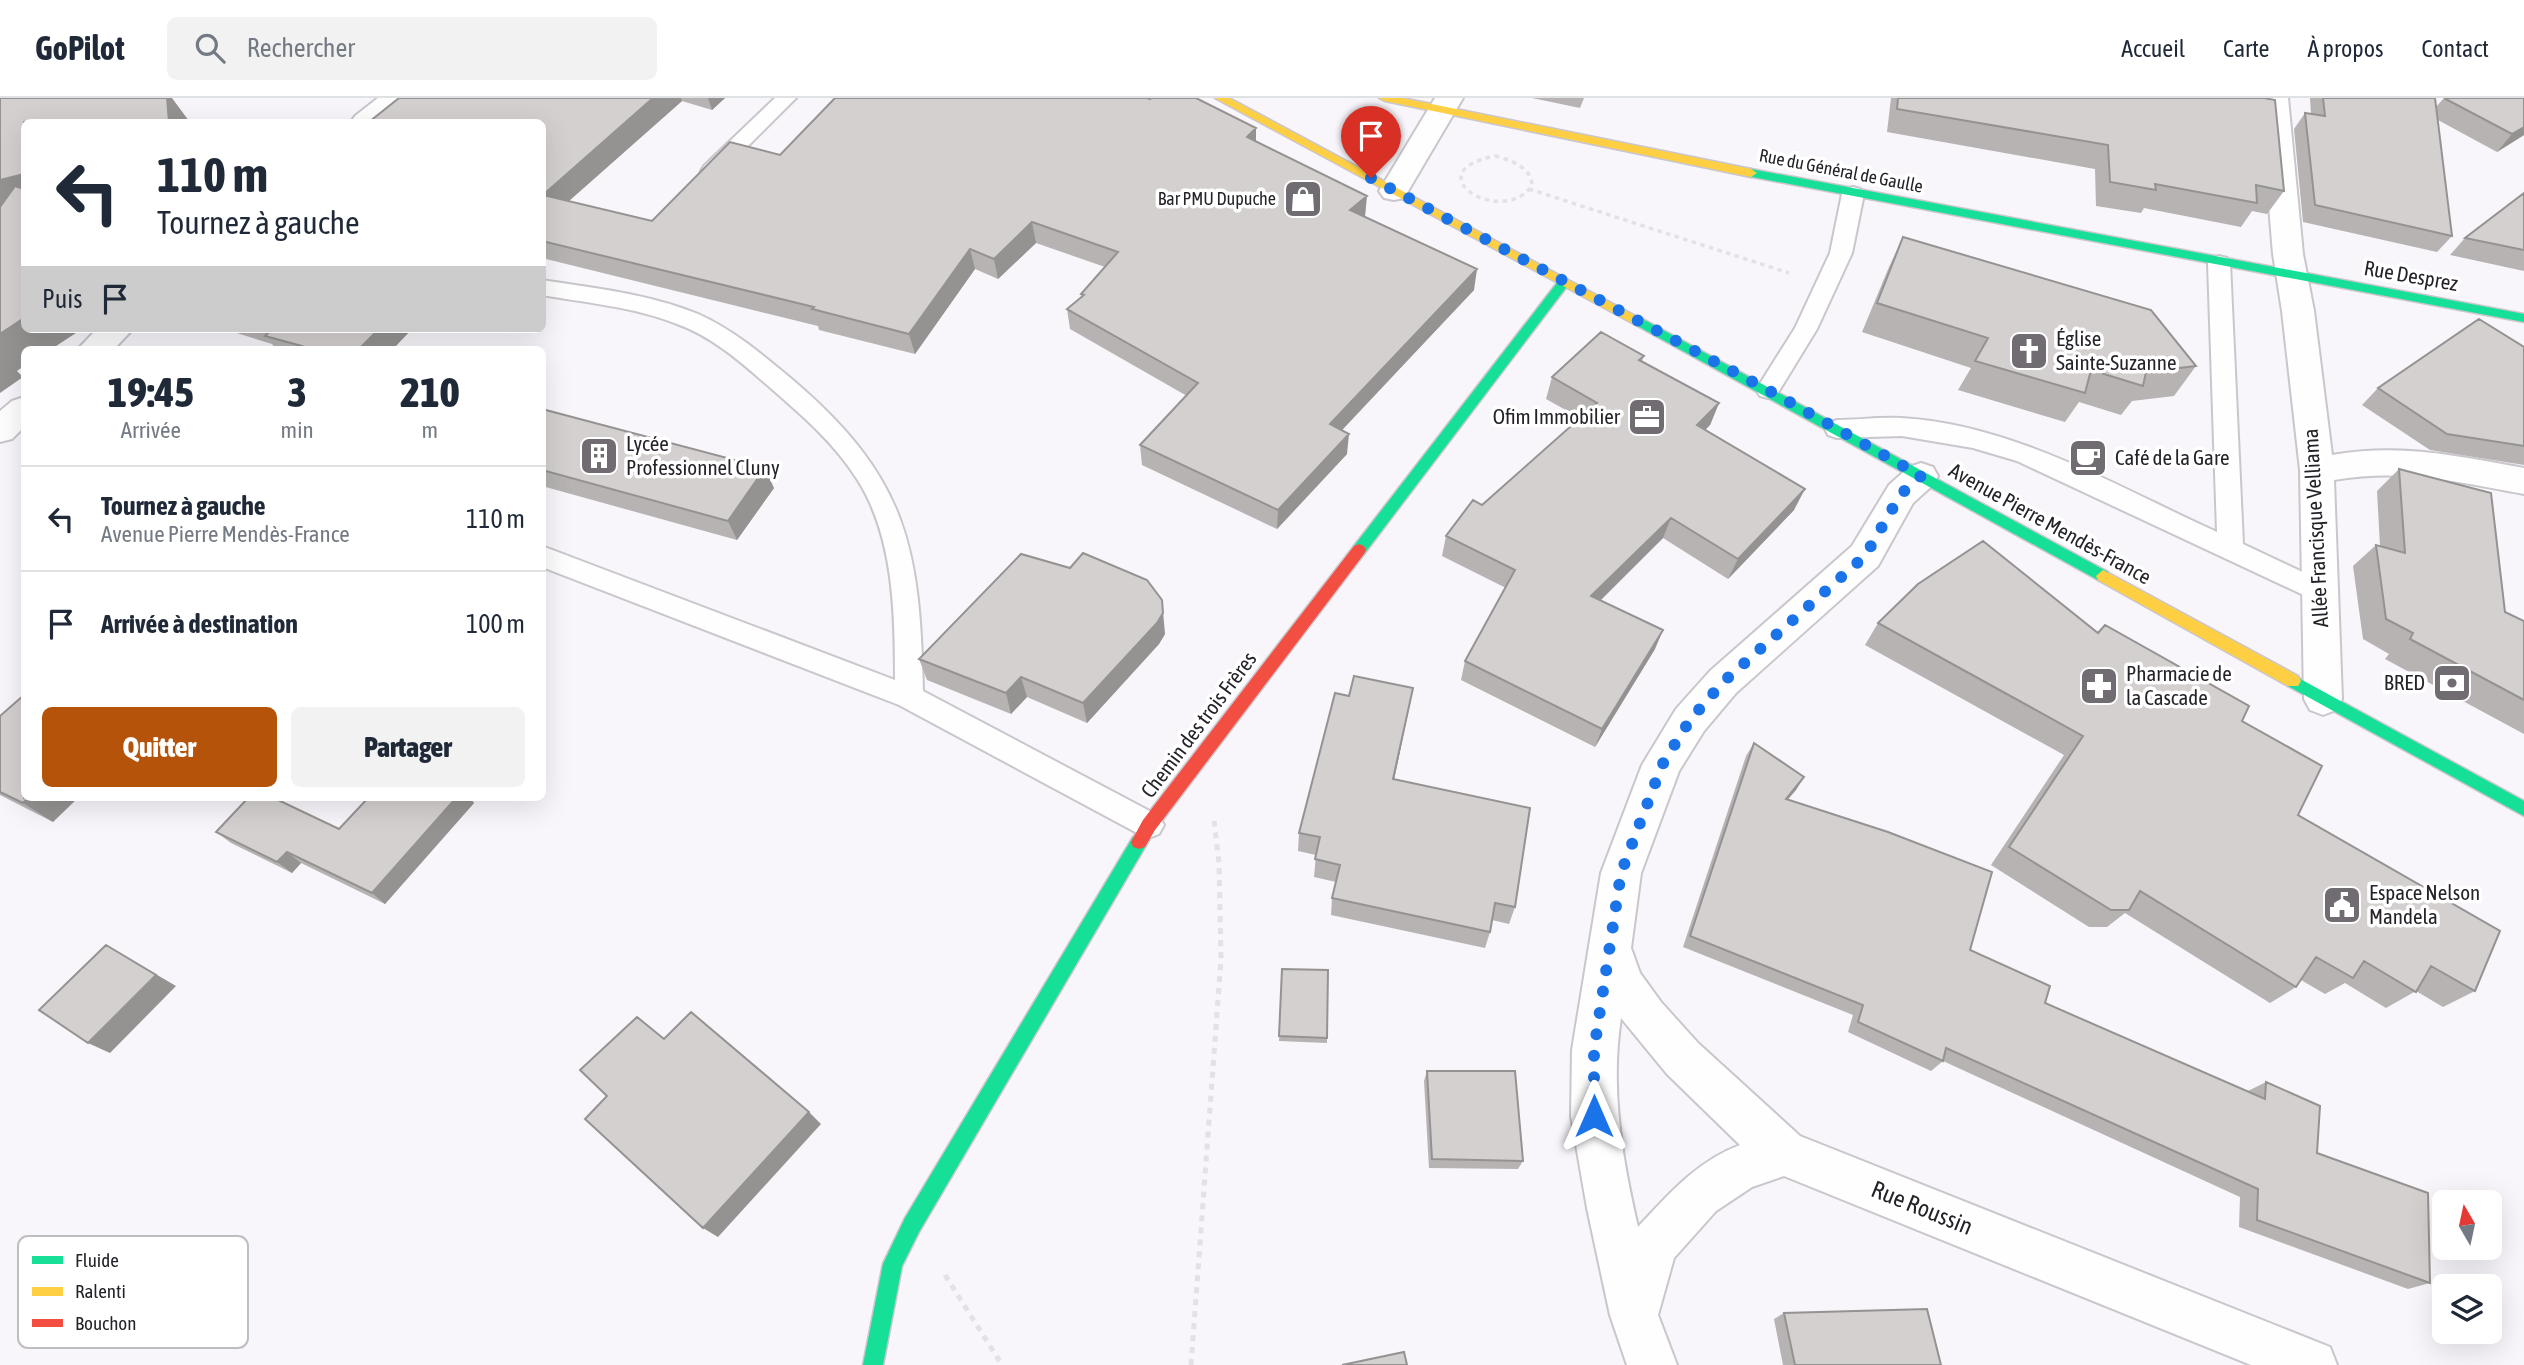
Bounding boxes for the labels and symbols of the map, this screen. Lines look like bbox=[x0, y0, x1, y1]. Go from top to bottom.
pin bbox=[1341, 106, 1401, 178]
street label: Rue du Général de Gaulle bbox=[1757, 144, 1925, 197]
shop icon: Bar PMU Dupuche bbox=[1282, 178, 1324, 220]
place label: Bar PMU Dupuche bbox=[1158, 188, 1276, 209]
street label: Rue Desprez bbox=[2362, 255, 2460, 295]
place label: Église Sainte-Suzanne bbox=[2056, 326, 2176, 374]
church icon: Église Sainte-Suzanne bbox=[2008, 330, 2050, 372]
office icon: Ofim Immobilier bbox=[1626, 396, 1668, 438]
place label: Ofim Immobilier bbox=[1493, 404, 1621, 428]
street label: Allée Francisque Velliama bbox=[2298, 428, 2332, 628]
place label: Lycée Professionnel Cluny bbox=[626, 431, 780, 479]
building icon: Lycée Professionnel Cluny bbox=[578, 435, 620, 477]
cafe icon: Café de la Gare bbox=[2067, 437, 2109, 479]
place label: Café de la Gare bbox=[2115, 445, 2230, 469]
street label: Avenue Pierre Mendès-France bbox=[1945, 458, 2156, 589]
street label: Chemin des trois Frères bbox=[1136, 647, 1261, 802]
place label: Pharmacie de la Cascade bbox=[2126, 661, 2232, 709]
bank icon: BRED bbox=[2431, 662, 2473, 704]
pharmacy icon: Pharmacie de la Cascade bbox=[2078, 665, 2120, 707]
place label: BRED bbox=[2384, 670, 2425, 694]
place label: Espace Nelson Mandela bbox=[2369, 880, 2480, 928]
public building icon: Espace Nelson Mandela bbox=[2321, 884, 2363, 926]
position arrow bbox=[1557, 1079, 1631, 1153]
street label: Rue Roussin bbox=[1868, 1175, 1977, 1240]
north arrow bbox=[2432, 1190, 2502, 1260]
legend bbox=[18, 1236, 248, 1348]
text: Fluide bbox=[75, 1249, 119, 1271]
text: Ralenti bbox=[75, 1280, 126, 1302]
text: Bouchon bbox=[75, 1312, 137, 1334]

